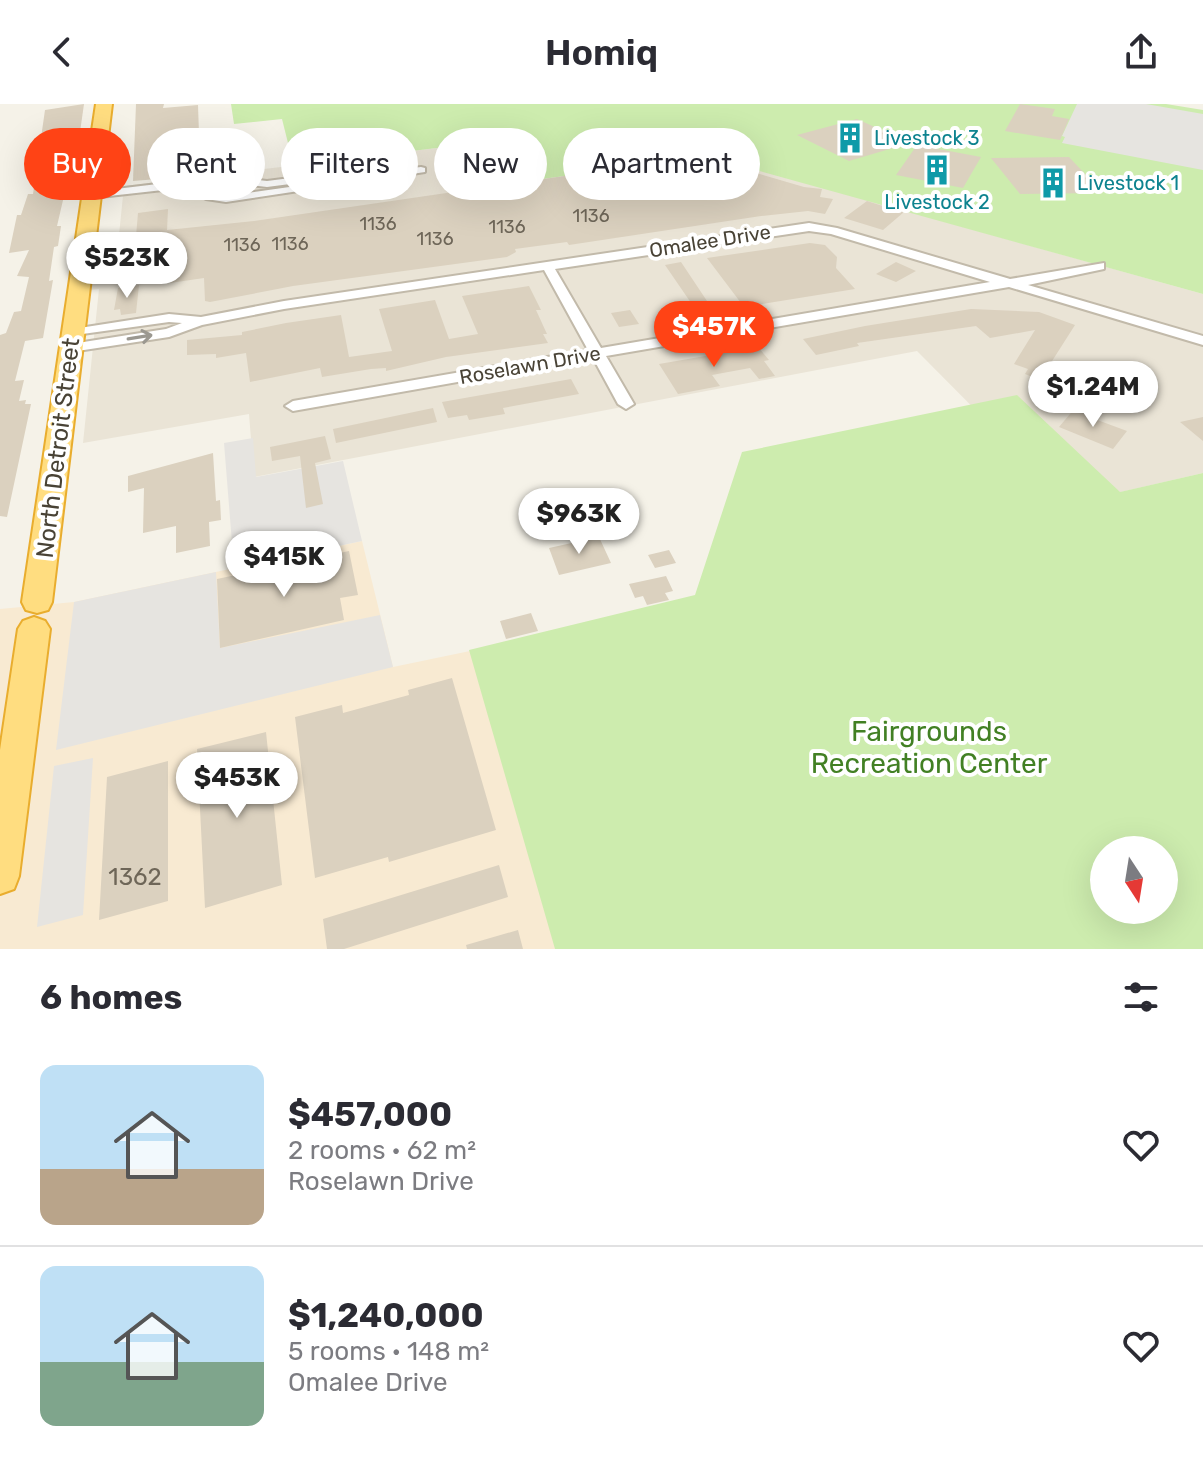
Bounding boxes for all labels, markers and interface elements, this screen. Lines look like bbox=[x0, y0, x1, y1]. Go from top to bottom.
icon: back bbox=[40, 30, 84, 74]
icon: share bbox=[1119, 30, 1163, 74]
text: Homiq bbox=[545, 31, 658, 74]
building icon: Livestock 3 bbox=[833, 121, 867, 155]
place label: Livestock 3 bbox=[874, 126, 980, 150]
chip: Buy bbox=[24, 128, 131, 200]
chip: Rent bbox=[147, 128, 265, 200]
chip: Filters bbox=[281, 128, 418, 200]
chip: New bbox=[434, 128, 547, 200]
chip: Apartment bbox=[563, 128, 760, 200]
building icon: Livestock 2 bbox=[920, 153, 954, 187]
building icon: Livestock 1 bbox=[1036, 166, 1070, 200]
place label: Livestock 1 bbox=[1077, 171, 1179, 195]
place label: Livestock 2 bbox=[884, 190, 990, 214]
house number: 1136 bbox=[572, 205, 610, 227]
house number: 1136 bbox=[359, 213, 397, 235]
house number: 1136 bbox=[488, 216, 526, 238]
street label: Omalee Drive bbox=[648, 220, 772, 262]
house number: 1136 bbox=[416, 228, 454, 250]
pin: $523K bbox=[71, 232, 183, 300]
house number: 1136 bbox=[271, 233, 309, 255]
house number: 1136 bbox=[223, 234, 261, 256]
text: $523K bbox=[84, 242, 170, 273]
pin: $457K bbox=[658, 301, 770, 369]
text: $457K bbox=[672, 311, 756, 342]
one-way arrow bbox=[127, 329, 152, 344]
street label: North Detroit Street bbox=[31, 336, 85, 560]
street label: Roselawn Drive bbox=[458, 341, 602, 389]
pin: $1.24M bbox=[1028, 361, 1158, 429]
text: $1.24M bbox=[1046, 371, 1140, 402]
pin: $963K bbox=[523, 488, 635, 556]
text: $963K bbox=[536, 498, 622, 529]
pin: $415K bbox=[228, 531, 340, 599]
text: $415K bbox=[243, 541, 325, 572]
park label: Fairgrounds Recreation Center bbox=[811, 715, 1048, 780]
pin: $453K bbox=[181, 752, 293, 820]
text: $453K bbox=[194, 762, 280, 793]
north arrow bbox=[1090, 836, 1178, 924]
map controls bbox=[1090, 836, 1178, 924]
house number: 1362 bbox=[108, 863, 162, 891]
icon: filters bbox=[1119, 975, 1163, 1019]
text: 6 homes bbox=[40, 977, 182, 1018]
text: $457,000 bbox=[288, 1094, 452, 1135]
icon: home bbox=[104, 1097, 200, 1193]
icon: heart bbox=[1119, 1123, 1163, 1167]
text: 2 rooms · 62 m² bbox=[288, 1135, 476, 1166]
text: Roselawn Drive bbox=[288, 1166, 474, 1197]
text: $1,240,000 bbox=[288, 1295, 484, 1336]
icon: home bbox=[104, 1298, 200, 1394]
icon: heart bbox=[1119, 1324, 1163, 1368]
text: 5 rooms · 148 m² bbox=[288, 1336, 489, 1367]
text: Omalee Drive bbox=[288, 1367, 447, 1398]

